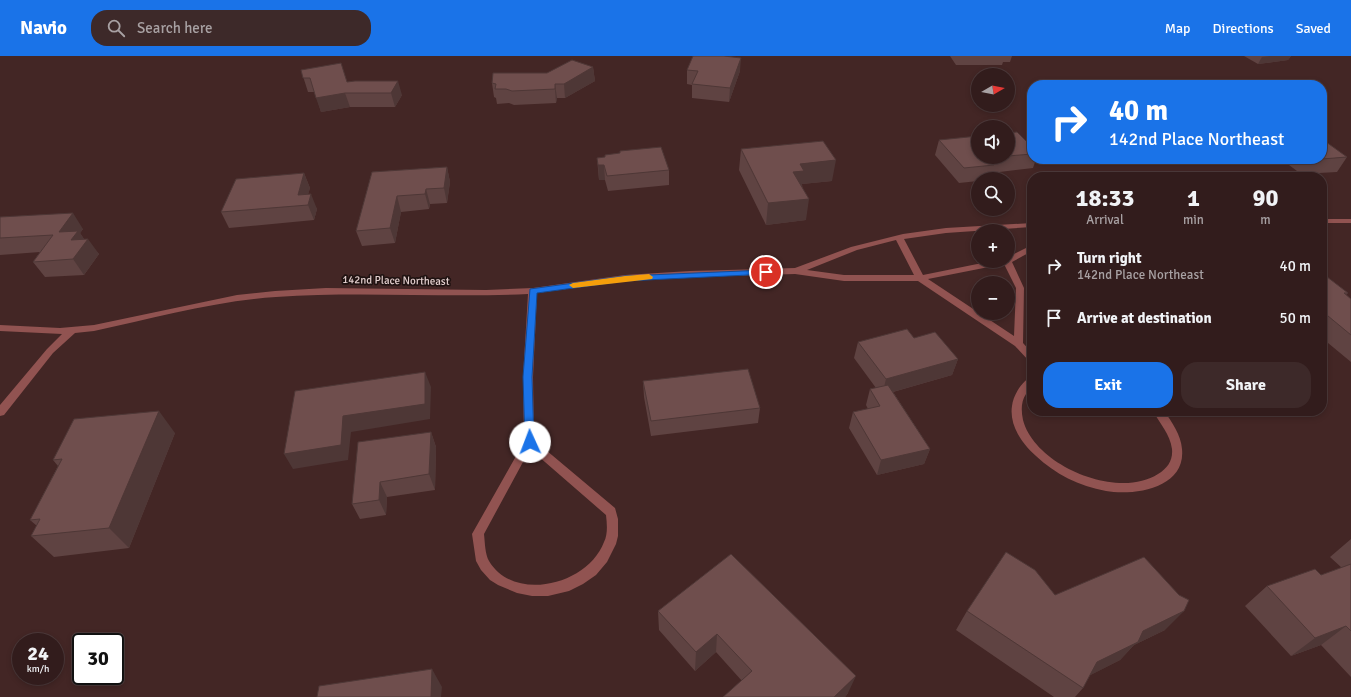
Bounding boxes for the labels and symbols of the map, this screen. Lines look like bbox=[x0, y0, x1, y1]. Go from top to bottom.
north arrow bbox=[971, 68, 1015, 112]
pin bbox=[749, 255, 783, 289]
street label: 142nd Place Northeast bbox=[342, 273, 450, 288]
position arrow bbox=[509, 421, 551, 463]
speed limit sign: 30 bbox=[72, 633, 124, 685]

